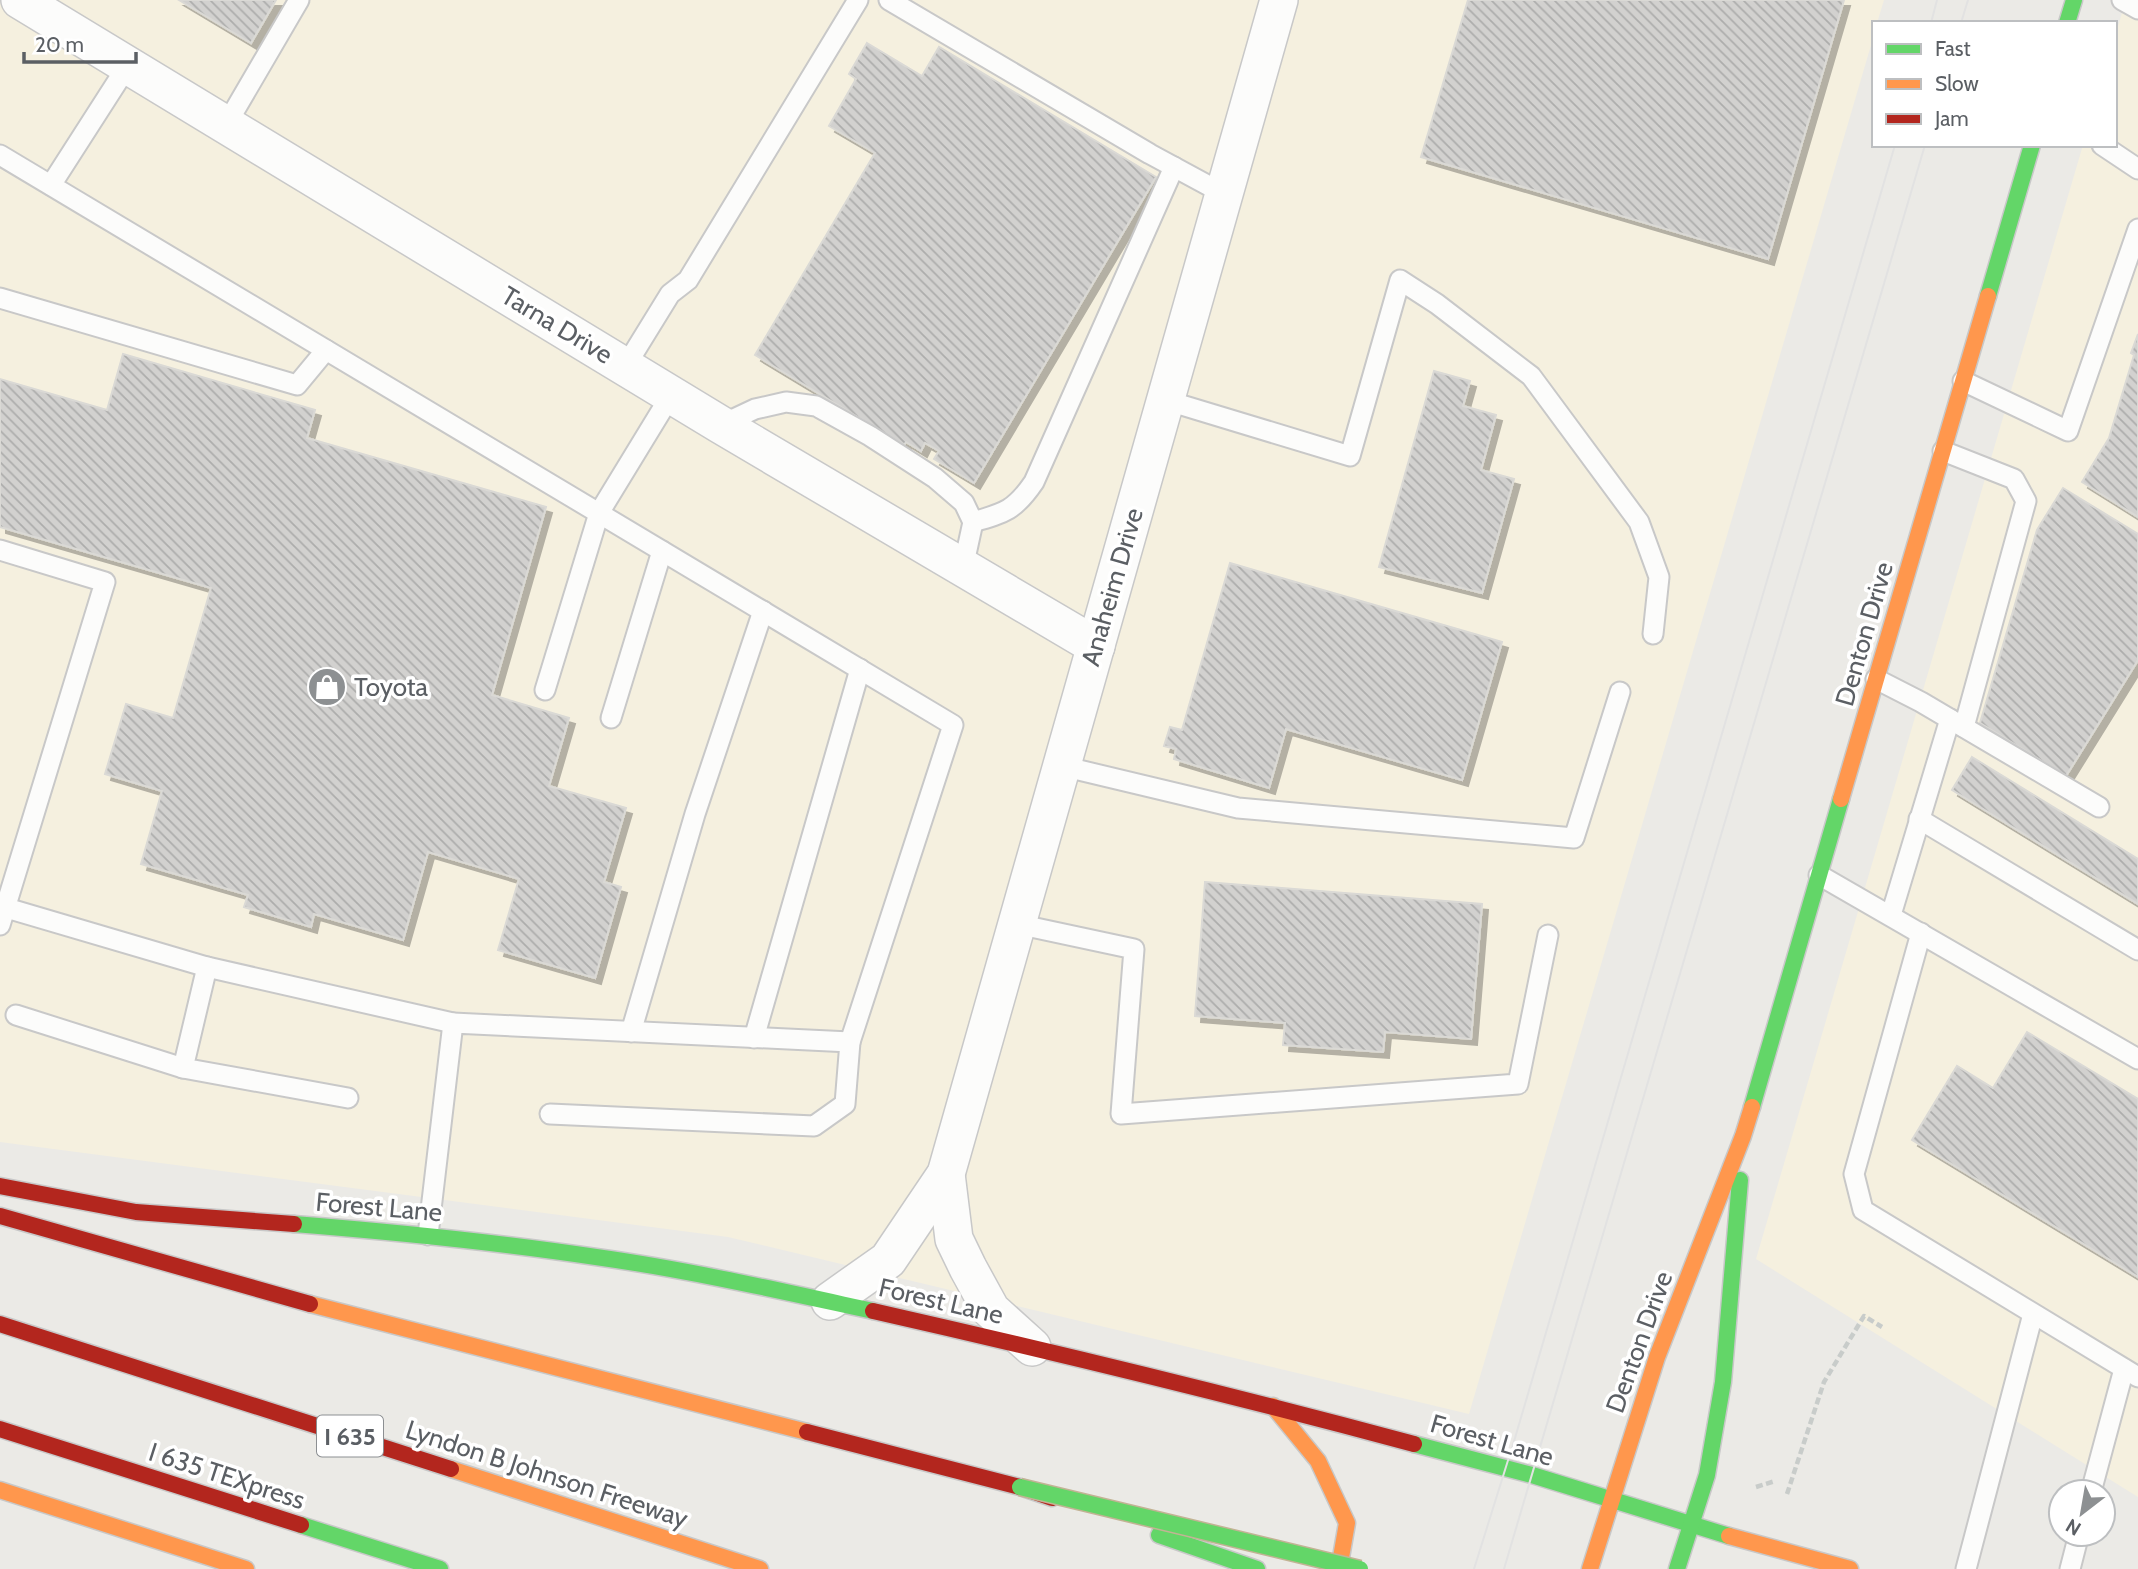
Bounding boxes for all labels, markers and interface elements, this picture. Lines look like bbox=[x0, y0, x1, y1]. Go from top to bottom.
scale bar bbox=[24, 21, 136, 65]
legend bbox=[1872, 21, 2117, 147]
text: 20 m bbox=[35, 32, 84, 57]
text: Fast bbox=[1935, 36, 1971, 61]
text: Slow bbox=[1935, 71, 1979, 96]
text: Jam bbox=[1934, 106, 1969, 131]
street label: Tarna Drive bbox=[496, 279, 618, 371]
street label: Anaheim Drive bbox=[1074, 504, 1150, 670]
street label: Denton Drive bbox=[1828, 558, 1900, 710]
shop icon: Toyota bbox=[306, 666, 348, 708]
place label: Toyota bbox=[354, 671, 429, 703]
street label: Forest Lane bbox=[315, 1186, 443, 1228]
street label: Denton Drive bbox=[1599, 1267, 1679, 1417]
street label: Forest Lane bbox=[876, 1271, 1006, 1331]
street label: Forest Lane bbox=[1427, 1407, 1557, 1473]
street label: Lyndon B Johnson Freeway bbox=[402, 1413, 692, 1535]
road number: I 635 bbox=[317, 1416, 383, 1456]
street label: I 635 TEXpress bbox=[145, 1436, 309, 1516]
north arrow bbox=[2047, 1478, 2117, 1548]
text: N bbox=[2062, 1514, 2085, 1540]

